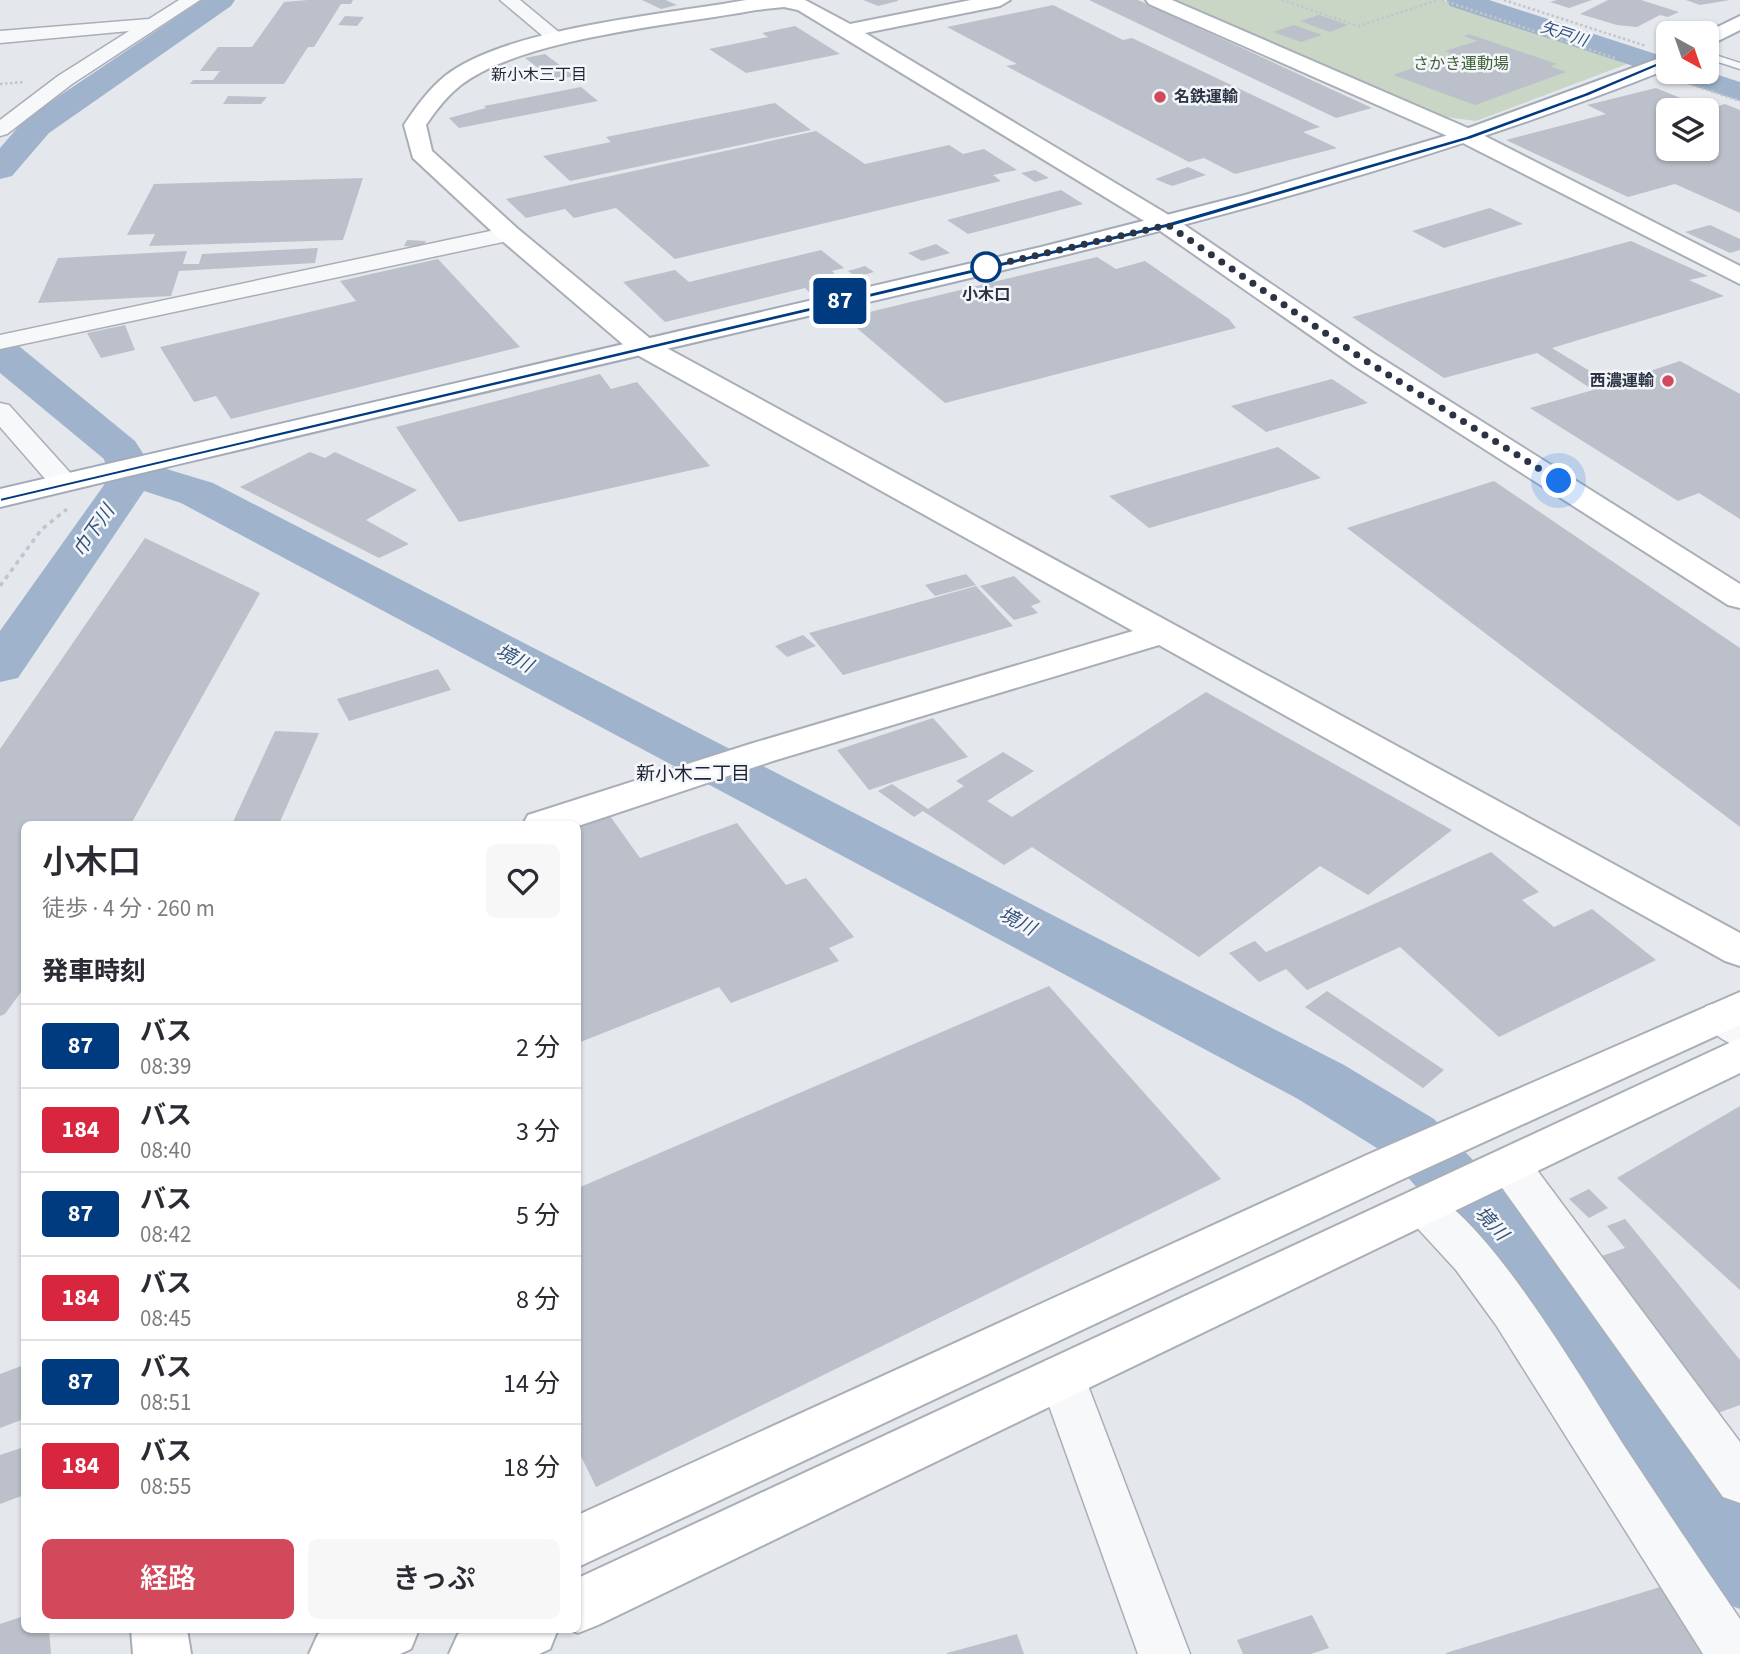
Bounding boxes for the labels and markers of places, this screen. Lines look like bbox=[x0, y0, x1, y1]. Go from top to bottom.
place label: 名鉄運輸 bbox=[1174, 86, 1238, 108]
marker: 名鉄運輸 bbox=[1152, 89, 1168, 105]
marker: 小木口 bbox=[971, 252, 1001, 282]
place label: 小木口 bbox=[962, 284, 1010, 306]
place label: 西濃運輸 bbox=[1590, 370, 1654, 392]
marker: 西濃運輸 bbox=[1660, 373, 1676, 389]

